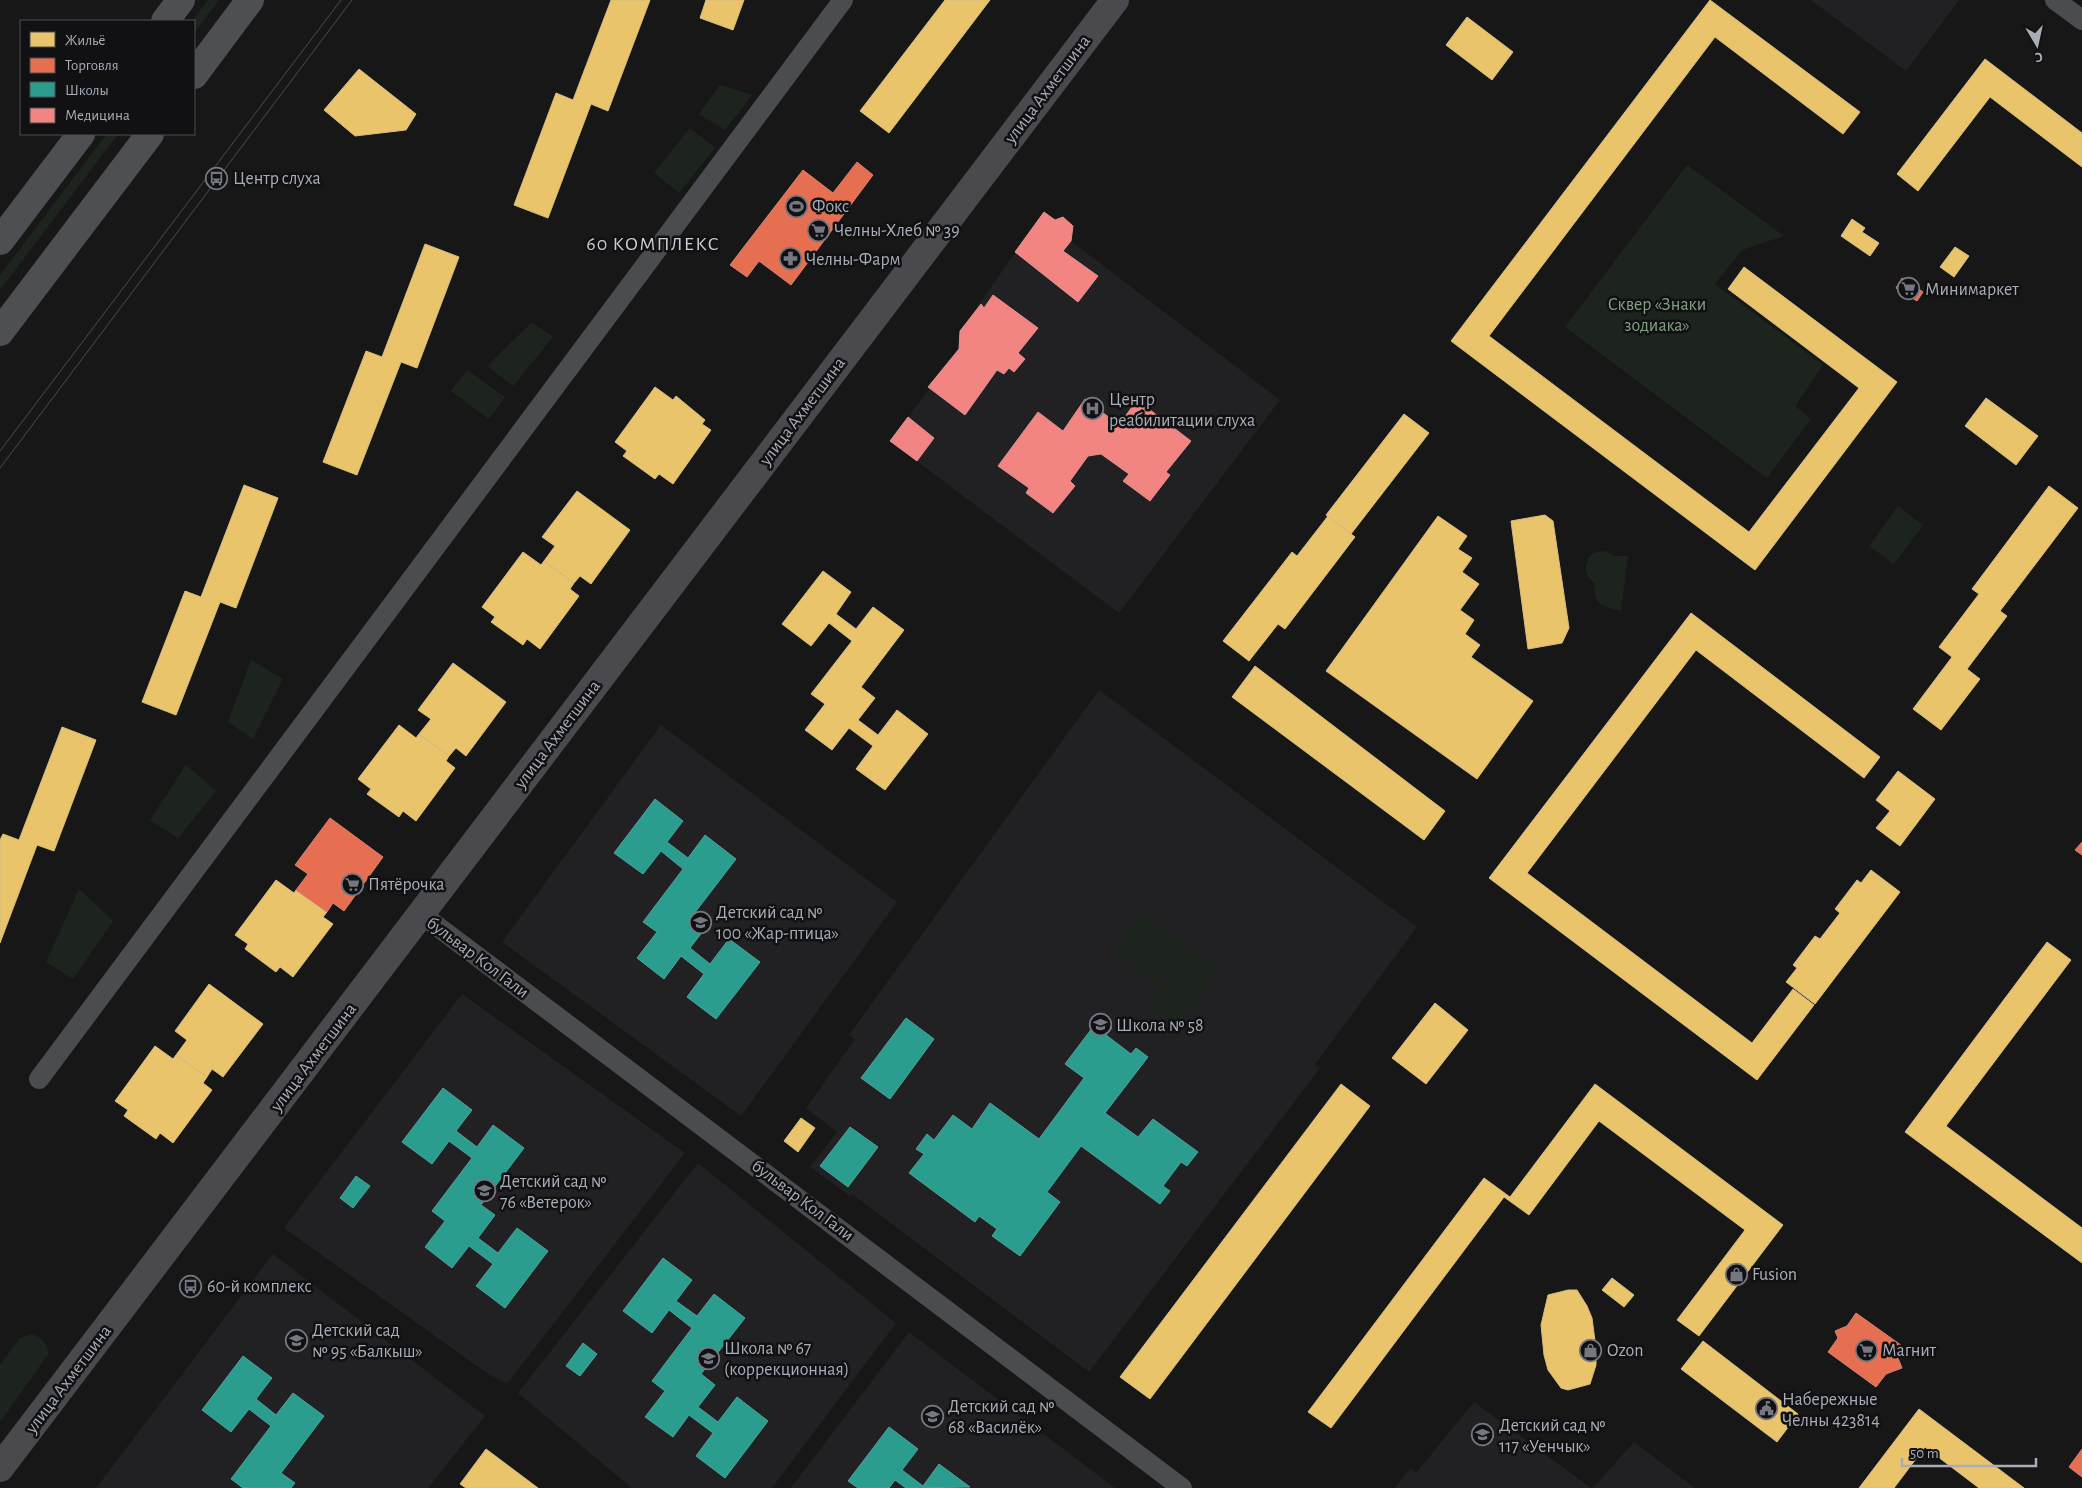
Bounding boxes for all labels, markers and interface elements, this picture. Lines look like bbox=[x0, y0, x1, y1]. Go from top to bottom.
legend bbox=[20, 20, 195, 135]
north arrow bbox=[2012, 20, 2062, 70]
street label: улица Ахметшина bbox=[1001, 32, 1094, 148]
text: Жильё bbox=[65, 33, 105, 48]
text: С bbox=[2034, 49, 2044, 64]
text: Торговля bbox=[65, 58, 119, 73]
text: Школы bbox=[65, 83, 109, 98]
text: Медицина bbox=[65, 108, 130, 123]
bus stop icon: Центр слуха bbox=[205, 166, 229, 190]
place label: Центр слуха bbox=[233, 170, 321, 188]
sports icon: Фокс bbox=[784, 194, 808, 218]
place label: Фокс bbox=[812, 198, 849, 216]
supermarket icon: Челны-Хлеб № 39 bbox=[806, 218, 830, 242]
place label: Челны-Хлеб № 39 bbox=[834, 221, 960, 240]
district label: 60 КОМПЛЕКС bbox=[586, 234, 720, 254]
pharmacy icon: Челны-Фарм bbox=[778, 247, 802, 271]
place label: Челны-Фарм bbox=[806, 251, 901, 269]
supermarket icon: Минимаркет bbox=[1897, 277, 1921, 301]
place label: Минимаркет bbox=[1925, 281, 2019, 299]
park label: Сквер «Знаки зодиака» bbox=[1608, 296, 1706, 335]
street label: улица Ахметшина bbox=[756, 354, 849, 470]
place label: Центр реабилитации слуха bbox=[1109, 391, 1255, 430]
hospital icon: Центр реабилитации слуха bbox=[1081, 397, 1105, 421]
street label: улица Ахметшина bbox=[511, 677, 604, 793]
supermarket icon: Пятёрочка bbox=[340, 872, 364, 896]
place label: Пятёрочка bbox=[368, 876, 445, 894]
place label: Детский сад № 100 «Жар-птица» bbox=[716, 904, 839, 943]
school or university icon: Детский сад № 100 «Жар-птица» bbox=[688, 910, 712, 934]
street label: бульвар Кол Гали bbox=[423, 913, 532, 1002]
street label: улица Ахметшина bbox=[267, 1000, 360, 1116]
school or university icon: Школа № 58 bbox=[1088, 1013, 1112, 1037]
place label: Школа № 58 bbox=[1116, 1017, 1203, 1035]
street label: бульвар Кол Гали bbox=[748, 1156, 857, 1245]
place label: Детский сад № 76 «Ветерок» bbox=[500, 1173, 607, 1212]
school or university icon: Детский сад № 76 «Ветерок» bbox=[472, 1179, 496, 1203]
shop icon: Fusion bbox=[1724, 1262, 1748, 1286]
place label: Fusion bbox=[1752, 1266, 1797, 1284]
bus stop icon: 60-й комплекс bbox=[179, 1274, 203, 1298]
place label: 60-й комплекс bbox=[207, 1278, 312, 1296]
street label: улица Ахметшина bbox=[22, 1322, 115, 1438]
place label: Детский сад № 95 «Балкыш» bbox=[312, 1322, 423, 1361]
school or university icon: Детский сад № 95 «Балкыш» bbox=[284, 1328, 308, 1352]
shop icon: Ozon bbox=[1579, 1338, 1603, 1362]
supermarket icon: Магнит bbox=[1854, 1338, 1878, 1362]
place label: Школа № 67 (коррекционная) bbox=[724, 1340, 849, 1379]
place label: Ozon bbox=[1607, 1342, 1644, 1360]
place label: Магнит bbox=[1882, 1342, 1937, 1360]
school or university icon: Школа № 67 (коррекционная) bbox=[696, 1346, 720, 1370]
place label: Набережные Челны 423814 bbox=[1782, 1390, 1880, 1430]
public building icon: Набережные Челны 423814 bbox=[1754, 1397, 1778, 1421]
place label: Детский сад № 68 «Василёк» bbox=[948, 1398, 1055, 1437]
school or university icon: Детский сад № 68 «Василёк» bbox=[920, 1404, 944, 1428]
place label: Детский сад № 117 «Уенчык» bbox=[1499, 1417, 1606, 1456]
school or university icon: Детский сад № 117 «Уенчык» bbox=[1471, 1423, 1495, 1447]
scale bar bbox=[1902, 1436, 2036, 1468]
text: 50 m bbox=[1910, 1446, 1939, 1461]

